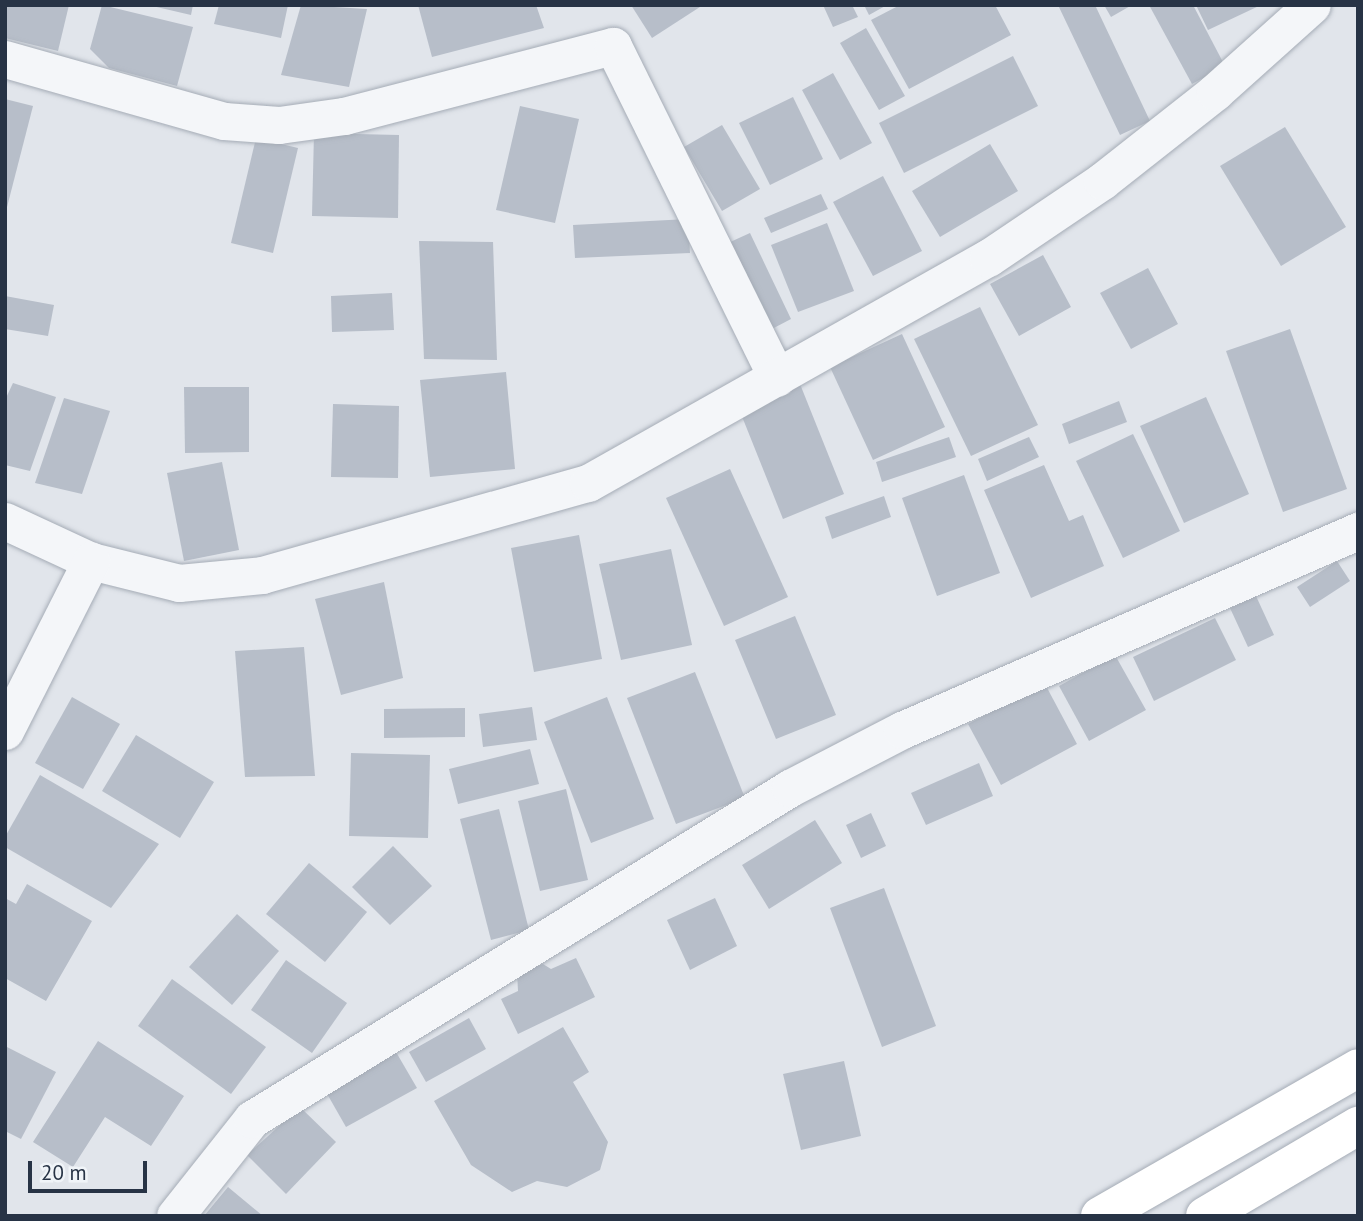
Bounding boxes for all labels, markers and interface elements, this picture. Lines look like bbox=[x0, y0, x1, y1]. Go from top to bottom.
scale bar bbox=[32, 1148, 150, 1192]
text: 20 m bbox=[41, 1159, 87, 1186]

